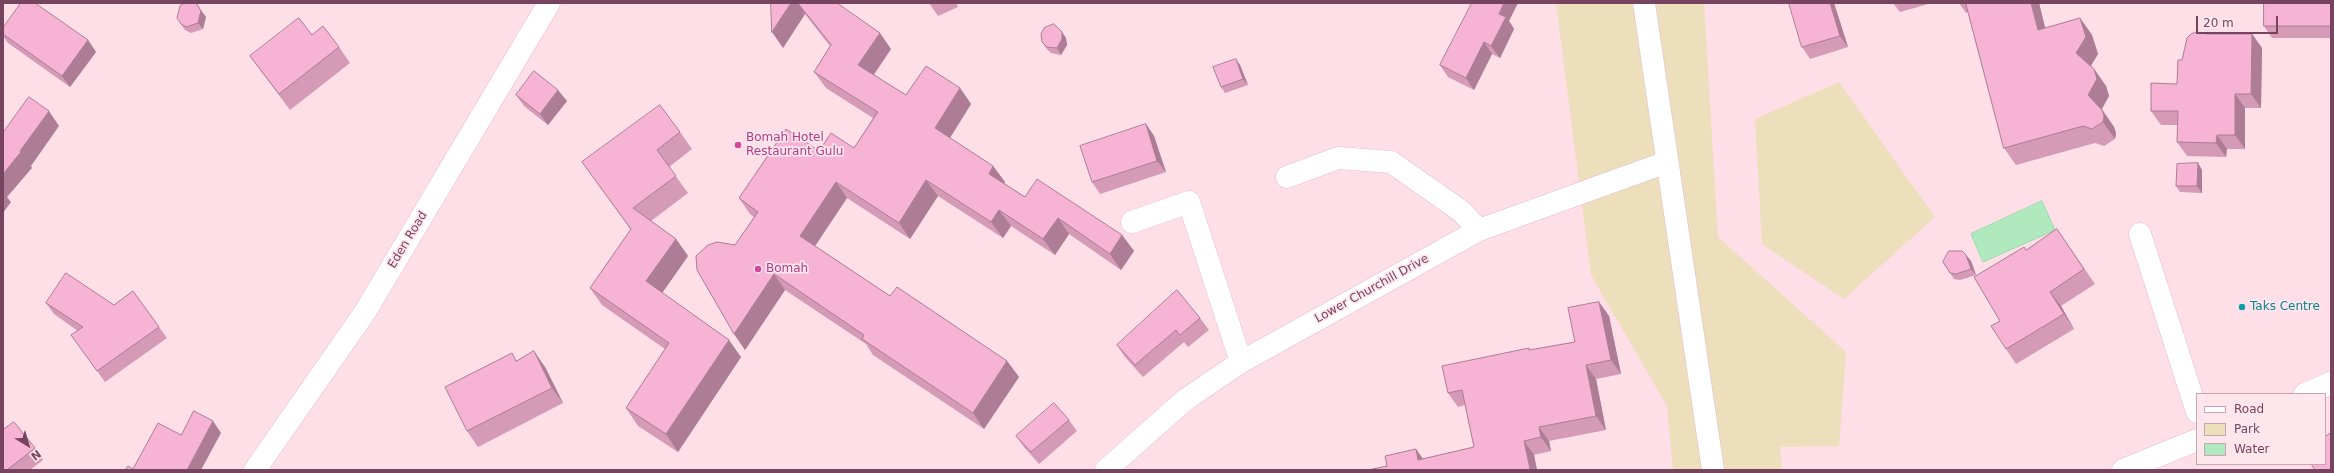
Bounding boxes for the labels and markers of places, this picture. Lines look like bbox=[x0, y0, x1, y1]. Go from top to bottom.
place label: Bomah Hotel Restaurant Gulu bbox=[746, 131, 843, 159]
marker: Bomah Hotel Restaurant Gulu bbox=[733, 140, 743, 150]
place label: Bomah bbox=[766, 262, 808, 276]
marker: Bomah bbox=[753, 264, 763, 274]
place label: Taks Centre bbox=[2250, 300, 2320, 314]
marker: Taks Centre bbox=[2237, 302, 2247, 312]

